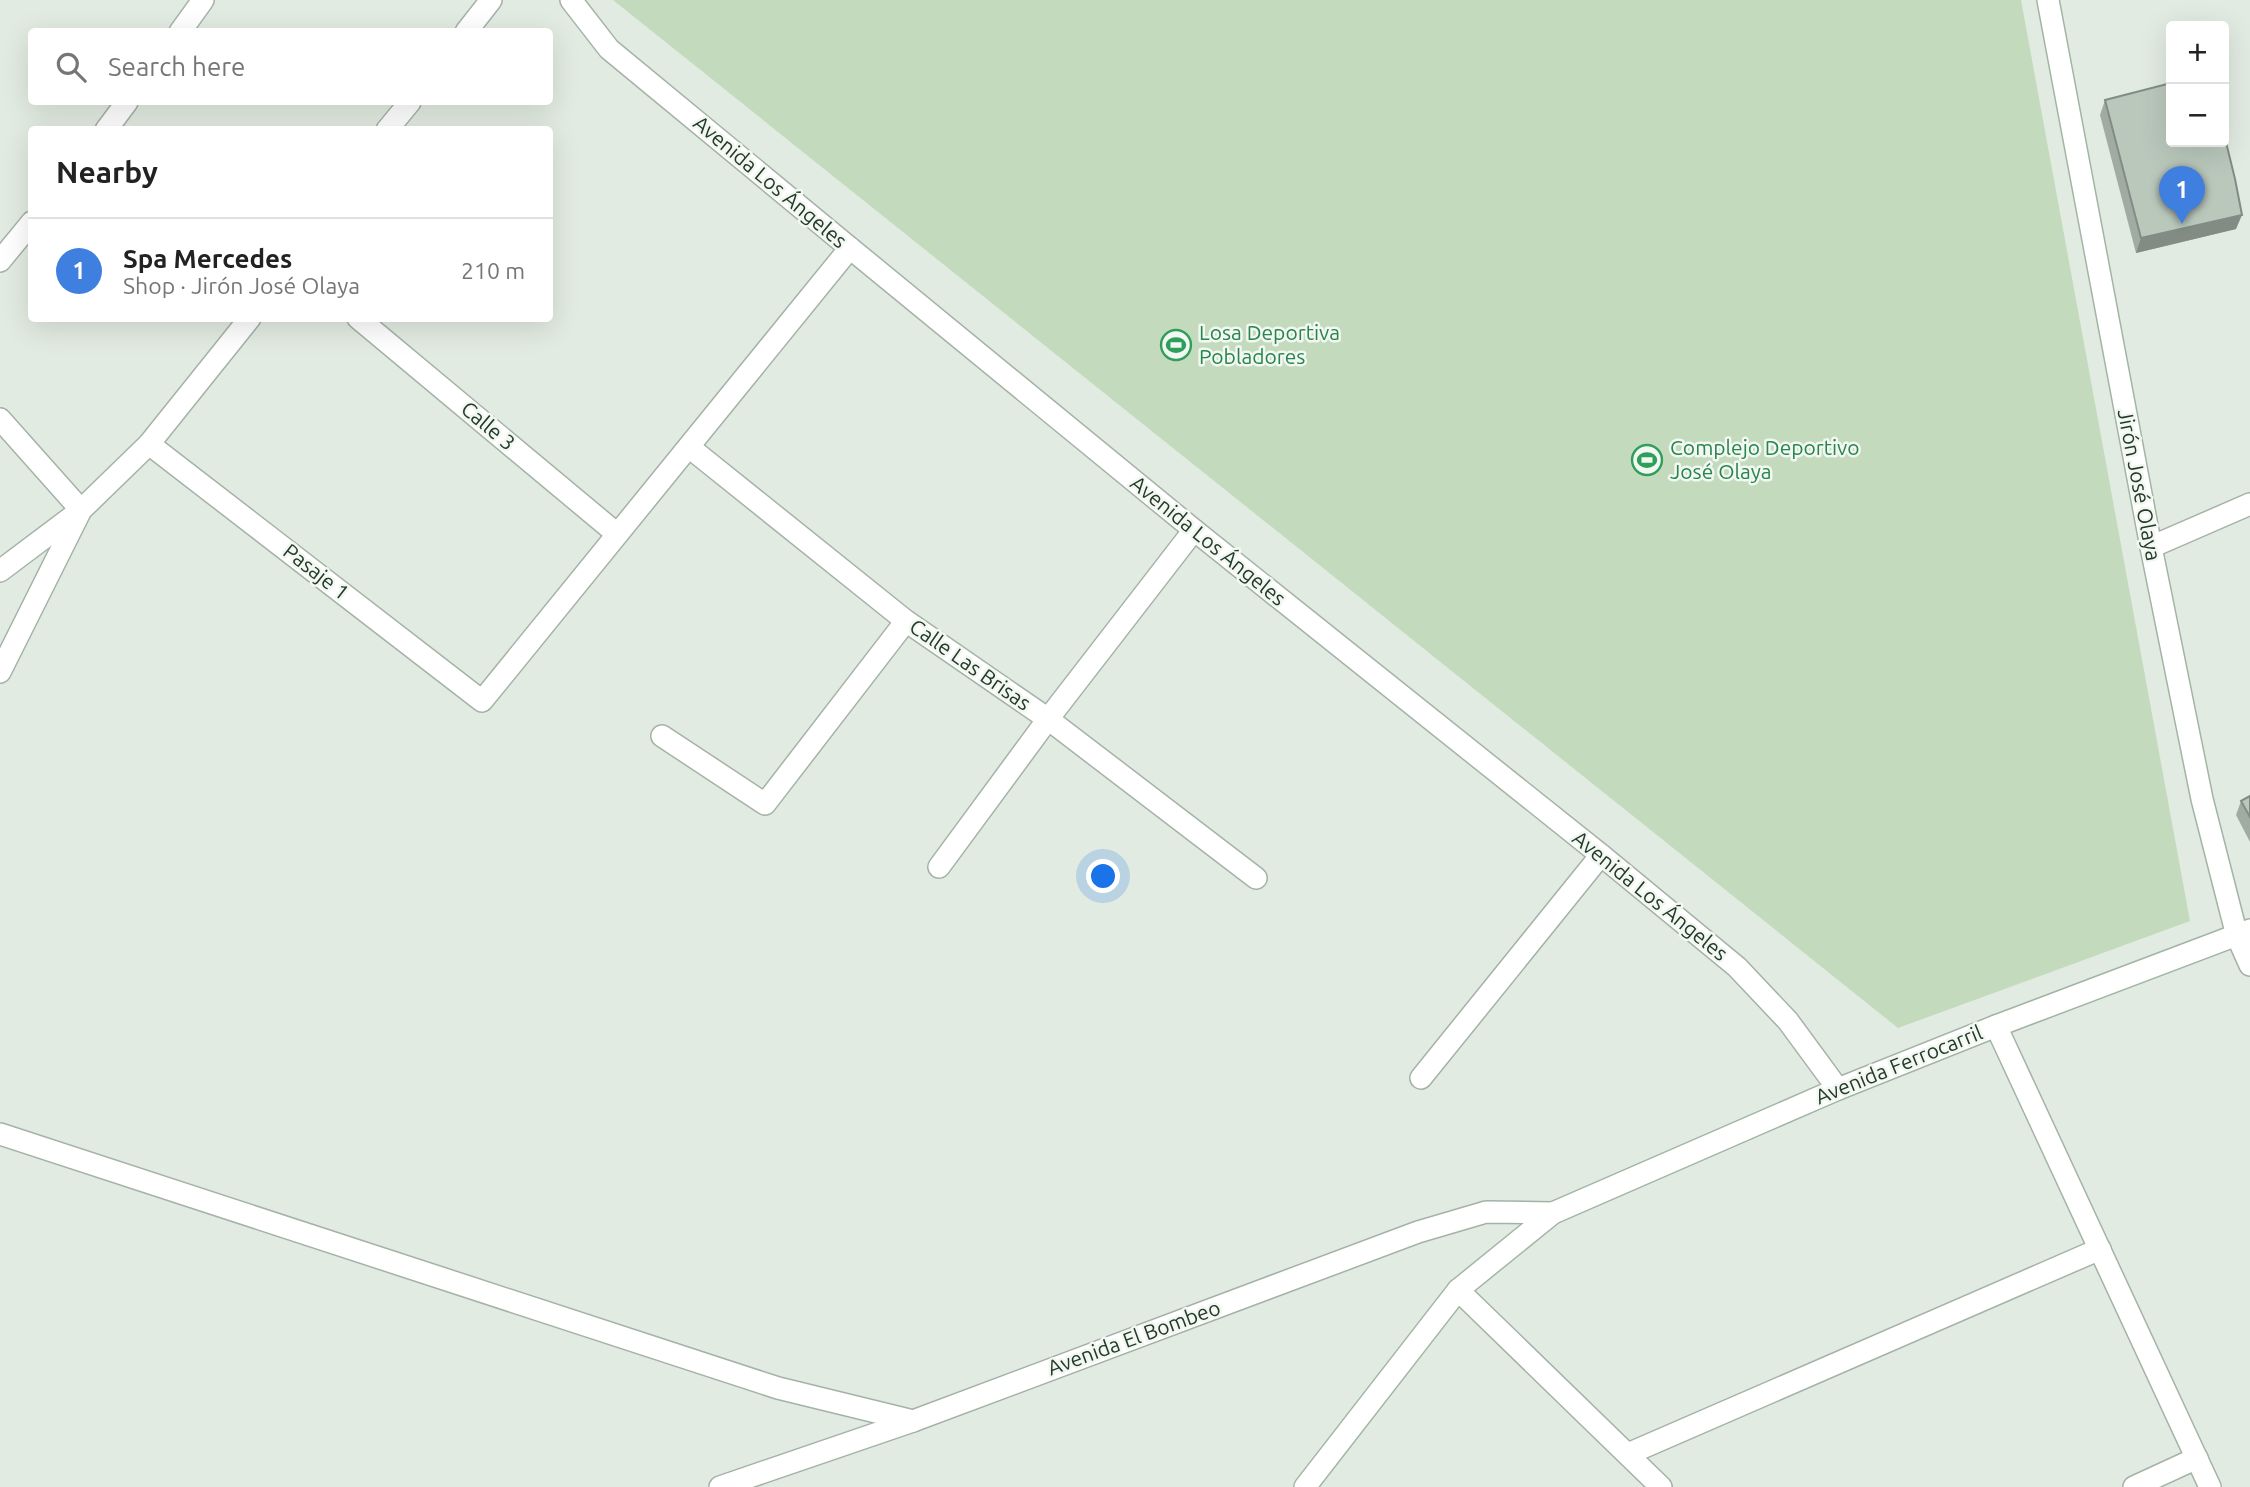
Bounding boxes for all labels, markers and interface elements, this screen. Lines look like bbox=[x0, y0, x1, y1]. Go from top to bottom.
map controls bbox=[2166, 21, 2229, 147]
button: + bbox=[2166, 21, 2229, 84]
search box bbox=[28, 28, 553, 105]
icon: search bbox=[52, 48, 90, 86]
text: Search here bbox=[108, 52, 245, 81]
button: − bbox=[2166, 84, 2229, 147]
street label: Avenida Los Ángeles bbox=[689, 110, 852, 252]
text: Nearby bbox=[56, 155, 158, 189]
pin: 1 bbox=[2159, 166, 2205, 224]
text: Spa Mercedes bbox=[123, 244, 292, 273]
text: 1 bbox=[73, 258, 85, 283]
text: 210 m bbox=[461, 258, 525, 283]
text: Shop · Jirón José Olaya bbox=[123, 273, 360, 298]
place label: Losa Deportiva Pobladores bbox=[1199, 320, 1340, 368]
sports icon: Losa Deportiva Pobladores bbox=[1159, 328, 1193, 362]
street label: Calle 3 bbox=[457, 396, 520, 455]
street label: Jirón José Olaya bbox=[2113, 407, 2166, 563]
place label: Complejo Deportivo José Olaya bbox=[1670, 435, 1860, 483]
sports icon: Complejo Deportivo José Olaya bbox=[1630, 443, 1664, 477]
street label: Avenida Los Ángeles bbox=[1126, 470, 1291, 610]
street label: Pasaje 1 bbox=[279, 538, 354, 604]
street label: Calle Las Brisas bbox=[906, 614, 1036, 715]
street label: Avenida Los Ángeles bbox=[1568, 825, 1733, 965]
your location bbox=[1086, 859, 1120, 893]
street label: Avenida Ferrocarril bbox=[1812, 1020, 1986, 1109]
street label: Avenida El Bombeo bbox=[1044, 1295, 1223, 1379]

